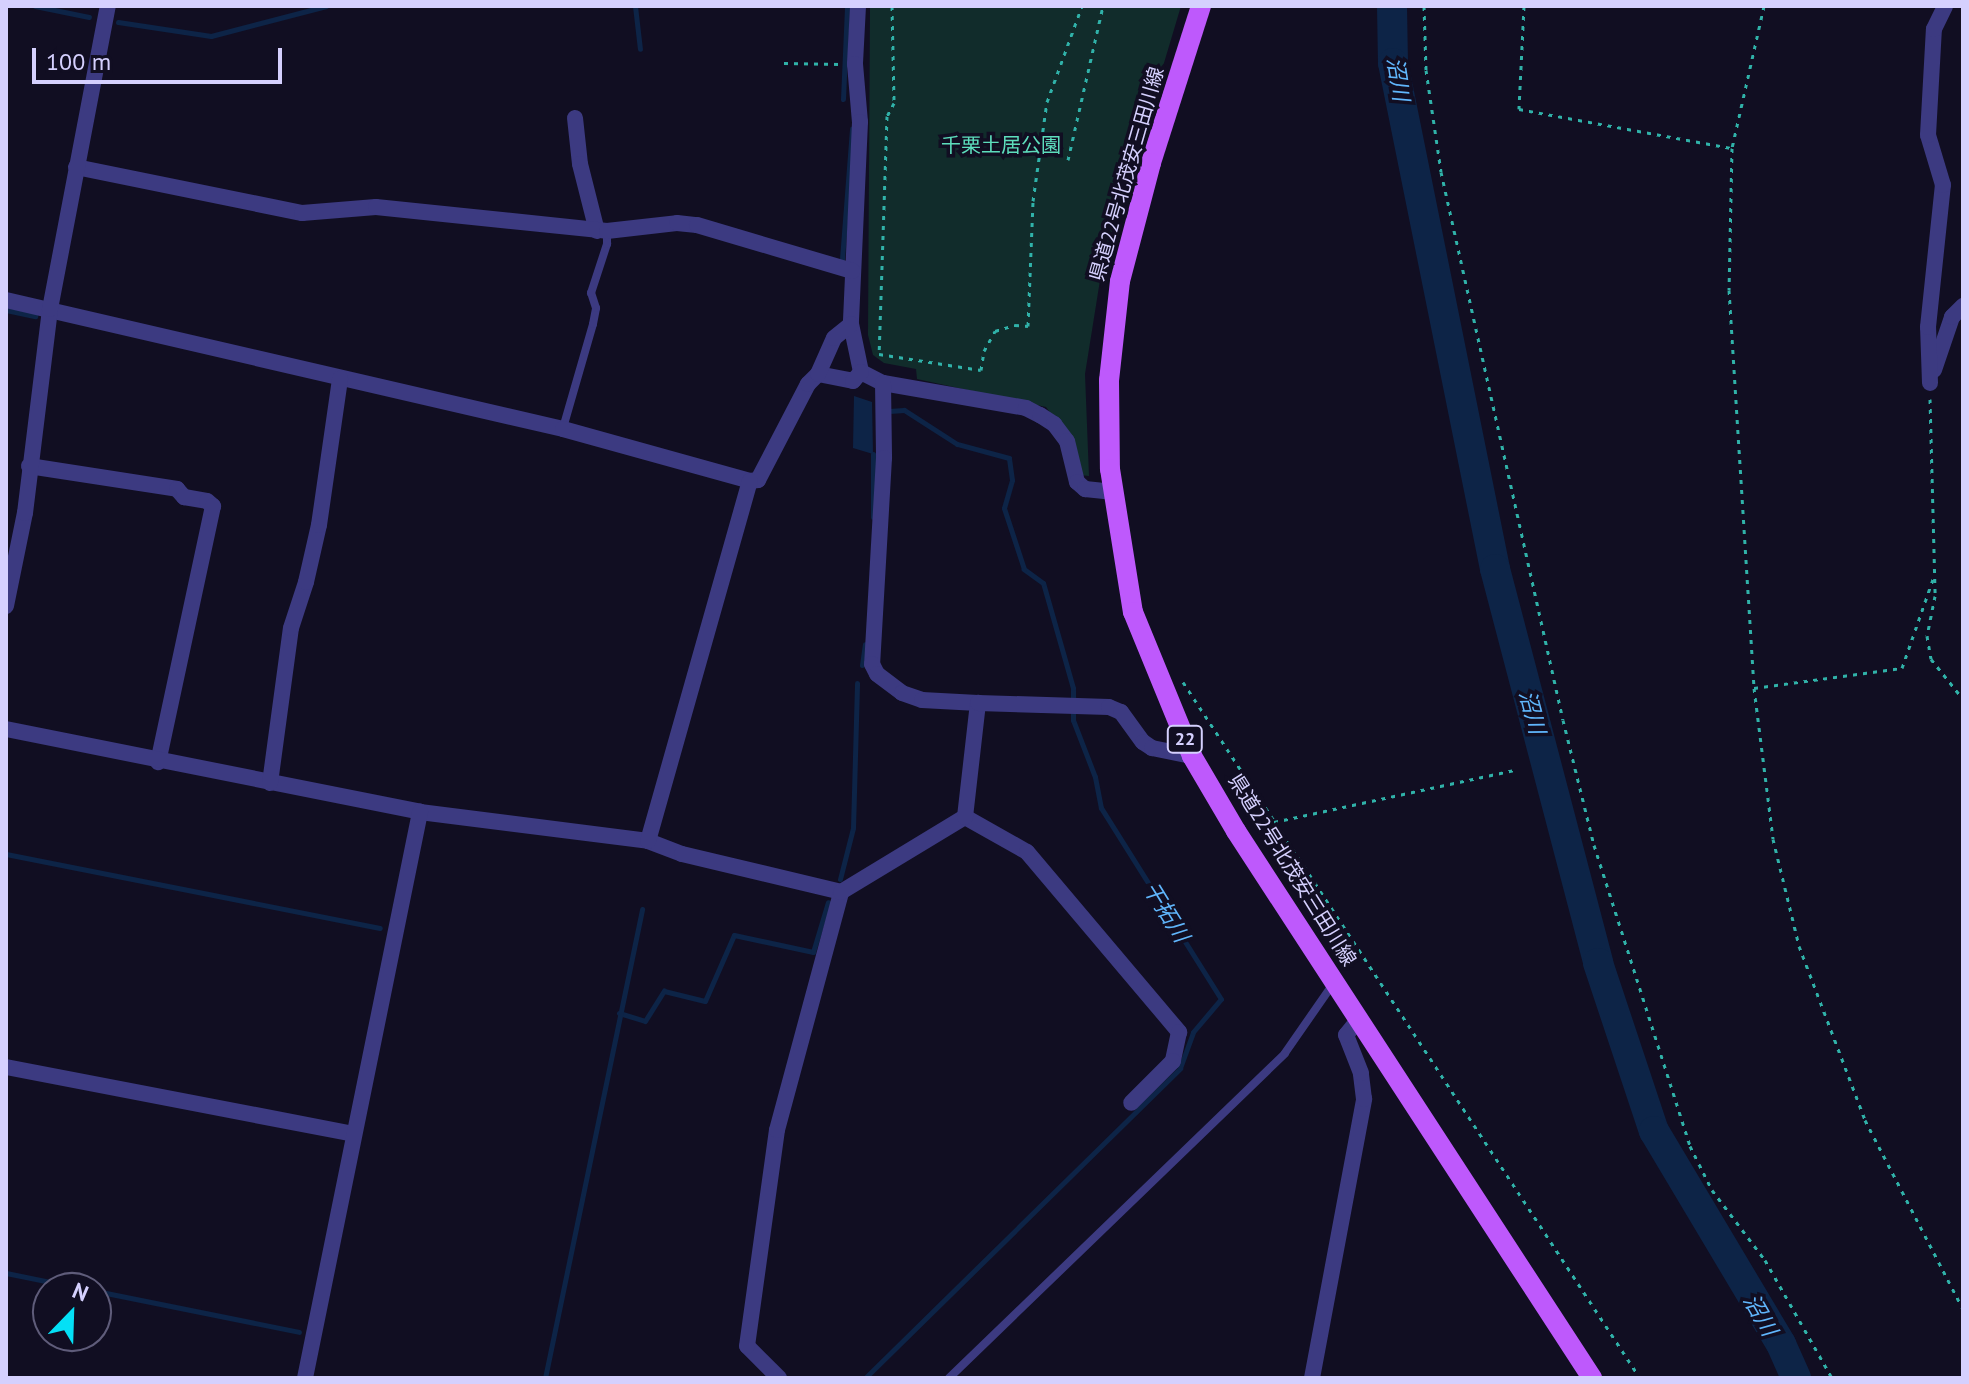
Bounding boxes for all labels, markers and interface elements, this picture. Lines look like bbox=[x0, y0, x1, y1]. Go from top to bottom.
scale bar bbox=[36, 32, 286, 82]
text: 100 m bbox=[46, 46, 111, 77]
water label: 沼川 bbox=[1382, 55, 1414, 103]
street label: 県道22号北茂安三田川線 bbox=[1085, 64, 1169, 284]
park label: 千栗土居公園 bbox=[941, 133, 1061, 157]
water label: 沼川 bbox=[1514, 687, 1550, 737]
road number: 22 bbox=[1165, 725, 1205, 753]
street label: 県道22号北茂安三田川線 bbox=[1223, 770, 1361, 970]
water label: 干拓川 bbox=[1137, 877, 1195, 947]
north arrow bbox=[32, 1272, 112, 1352]
text: N bbox=[68, 1276, 93, 1307]
water label: 沼川 bbox=[1738, 1289, 1782, 1341]

